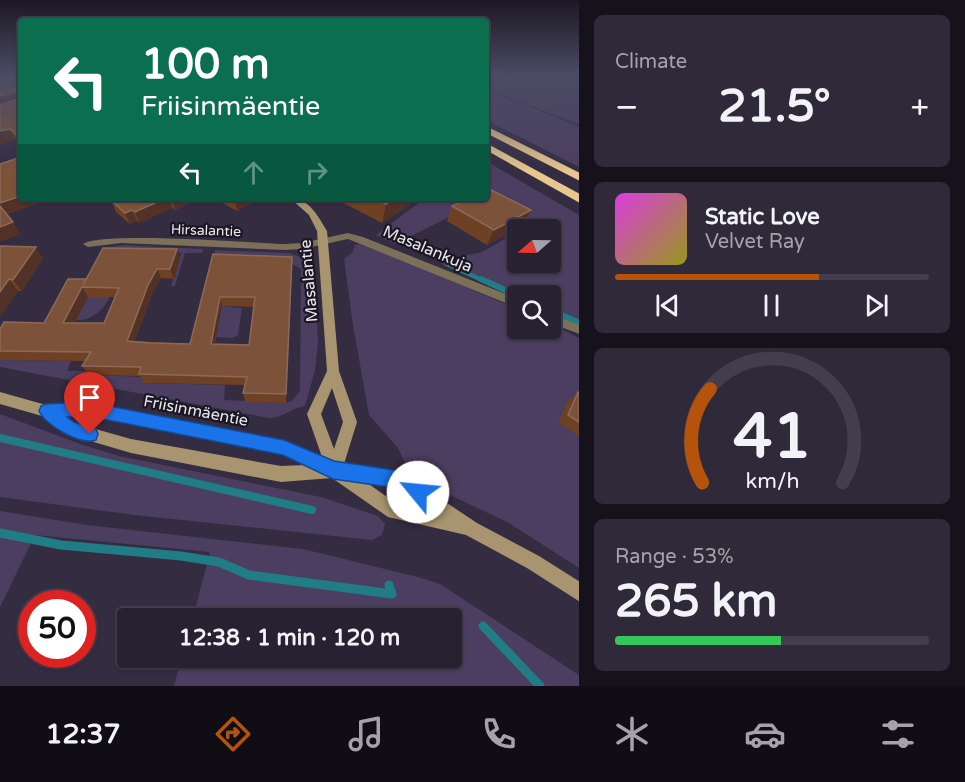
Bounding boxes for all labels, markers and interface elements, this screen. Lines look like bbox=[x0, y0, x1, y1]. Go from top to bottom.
text: 100 m bbox=[141, 39, 270, 90]
icon: left bbox=[42, 42, 120, 120]
text: Climate bbox=[615, 50, 687, 74]
text: 21.5° bbox=[718, 80, 831, 134]
text: − bbox=[615, 88, 639, 127]
text: + bbox=[910, 88, 929, 127]
text: Friisinmäentie bbox=[141, 90, 320, 123]
icon: left bbox=[174, 156, 207, 189]
icon: ahead bbox=[237, 156, 270, 189]
icon: right bbox=[300, 156, 333, 189]
text: Static Love bbox=[705, 204, 820, 230]
north arrow bbox=[507, 219, 561, 273]
map controls bbox=[507, 219, 561, 339]
street label: Hirsalantie bbox=[171, 221, 241, 240]
street label: Masalankuja bbox=[380, 221, 475, 277]
text: Velvet Ray bbox=[705, 230, 805, 254]
street label: Masalantie bbox=[295, 239, 323, 323]
button: search bbox=[507, 285, 561, 339]
icon: previous bbox=[651, 289, 684, 322]
icon: pause bbox=[755, 289, 788, 322]
icon: next bbox=[860, 289, 893, 322]
pin bbox=[64, 372, 115, 434]
icon: arrive bbox=[73, 381, 106, 414]
street label: Friisinmäentie bbox=[142, 391, 250, 431]
text: 41 bbox=[733, 401, 811, 476]
position arrow bbox=[386, 460, 450, 524]
text: km/h bbox=[745, 469, 799, 495]
text: Range · 53% bbox=[615, 545, 734, 569]
text: 265 km bbox=[615, 575, 777, 629]
speed limit sign: 50 bbox=[18, 590, 96, 668]
text: 12:38 · 1 min · 120 m bbox=[179, 625, 400, 651]
icon: directions bbox=[212, 713, 254, 755]
icon: music bbox=[345, 713, 387, 755]
icon: phone bbox=[478, 713, 520, 755]
icon: climate bbox=[611, 713, 653, 755]
icon: car bbox=[744, 713, 786, 755]
icon: filters bbox=[877, 713, 919, 755]
text: 12:37 bbox=[46, 718, 120, 751]

